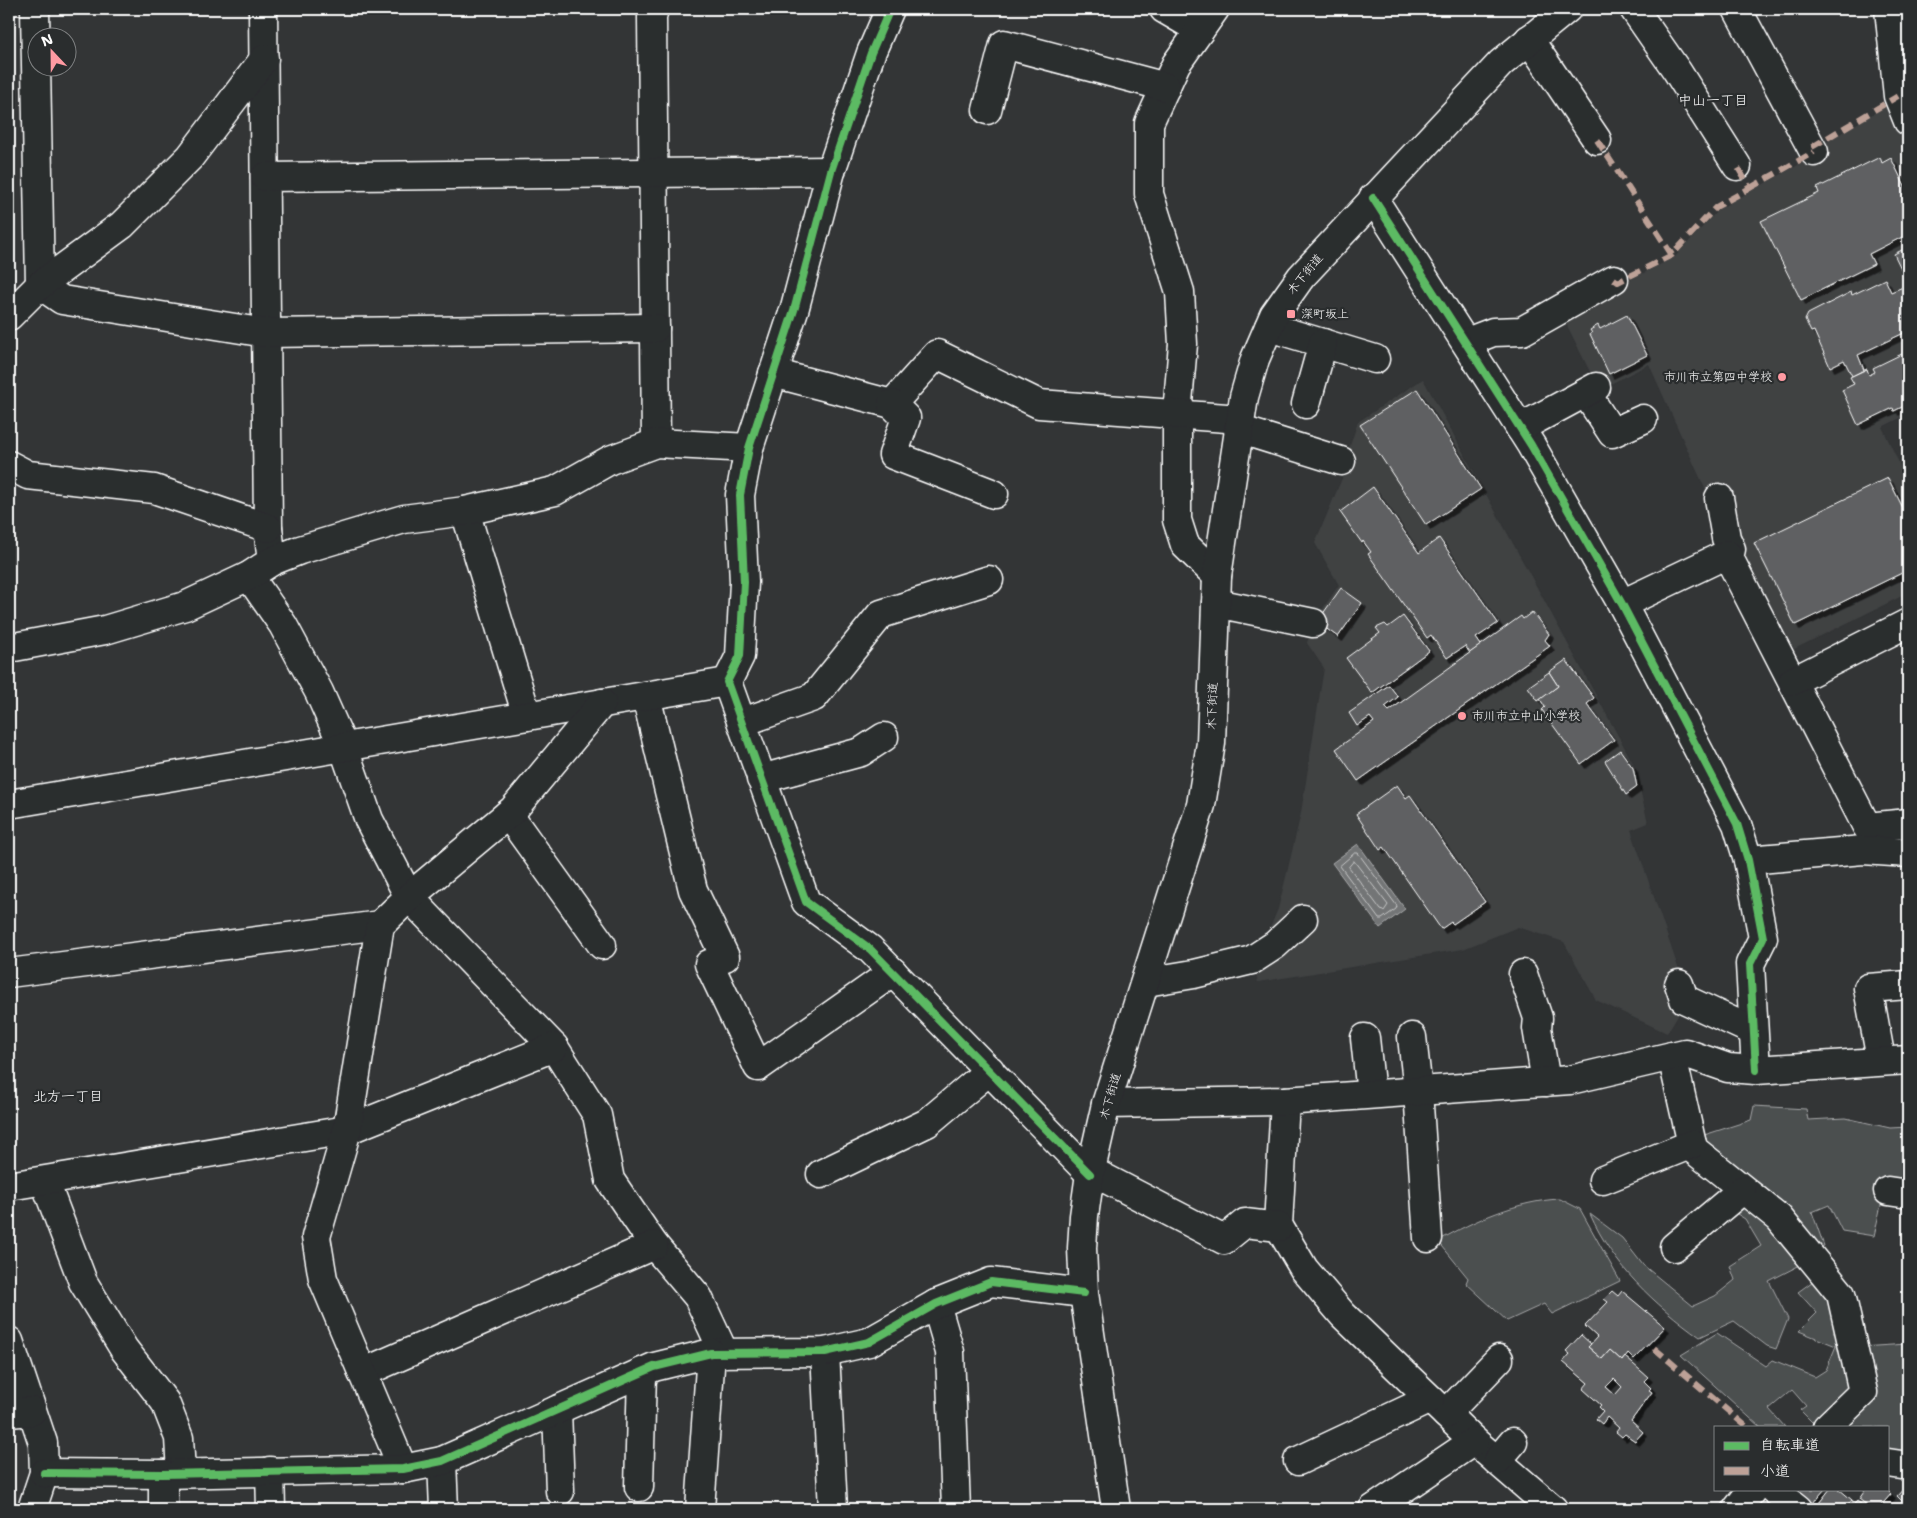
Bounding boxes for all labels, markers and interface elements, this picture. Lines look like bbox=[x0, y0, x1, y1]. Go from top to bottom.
north arrow bbox=[28, 28, 78, 78]
text: N bbox=[39, 30, 56, 50]
district label: 中山一丁目 bbox=[1678, 91, 1748, 109]
street label: 木下街道 bbox=[1284, 250, 1326, 298]
place label: 深町坂上 bbox=[1301, 306, 1349, 322]
marker: 深町坂上 bbox=[1285, 308, 1297, 320]
place label: 市川市立第四中学校 bbox=[1664, 369, 1772, 385]
marker: 市川市立第四中学校 bbox=[1776, 371, 1788, 383]
street label: 木下街道 bbox=[1203, 682, 1221, 730]
place label: 市川市立中山小学校 bbox=[1472, 708, 1580, 724]
marker: 市川市立中山小学校 bbox=[1456, 710, 1468, 722]
street label: 木下街道 bbox=[1096, 1071, 1124, 1121]
district label: 北方一丁目 bbox=[33, 1087, 103, 1105]
legend bbox=[1714, 1426, 1890, 1490]
text: 自転車道 bbox=[1760, 1435, 1820, 1455]
text: 小道 bbox=[1760, 1461, 1790, 1481]

